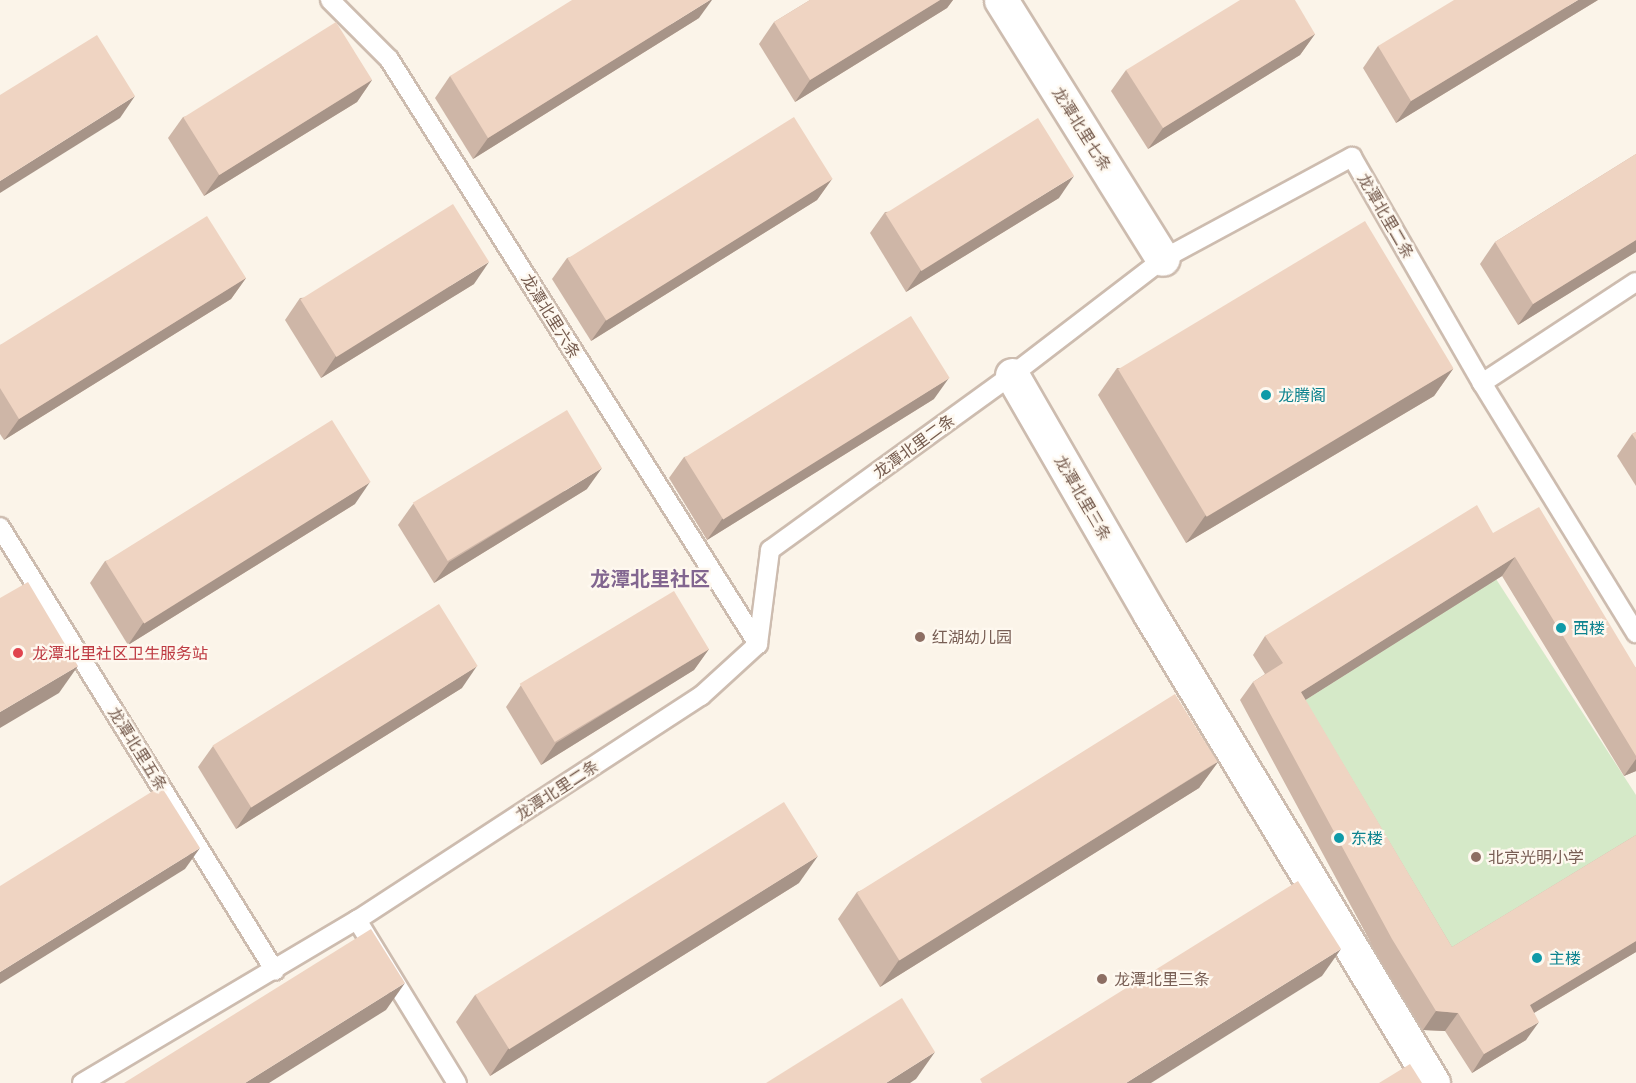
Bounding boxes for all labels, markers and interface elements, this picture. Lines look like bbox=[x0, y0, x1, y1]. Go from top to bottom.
street label: 龙潭北里七条 bbox=[1048, 83, 1116, 175]
street label: 龙潭北里二条 bbox=[1354, 170, 1418, 262]
street label: 龙潭北里六条 bbox=[517, 270, 585, 362]
place label: 龙腾阁 bbox=[1278, 385, 1326, 405]
marker: 龙腾阁 bbox=[1259, 388, 1273, 402]
street label: 龙潭北里二条 bbox=[870, 410, 958, 482]
street label: 龙潭北里三条 bbox=[1051, 452, 1115, 544]
district label: 龙潭北里社区 bbox=[590, 566, 710, 590]
place label: 西楼 bbox=[1573, 618, 1605, 638]
marker: 西楼 bbox=[1554, 621, 1568, 635]
place label: 红湖幼儿园 bbox=[932, 627, 1012, 647]
marker: 红湖幼儿园 bbox=[913, 630, 927, 644]
place label: 龙潭北里社区卫生服务站 bbox=[32, 643, 208, 663]
marker: 龙潭北里社区卫生服务站 bbox=[9, 644, 27, 662]
street label: 龙潭北里五条 bbox=[104, 703, 172, 795]
street label: 龙潭北里二条 bbox=[512, 756, 602, 824]
place label: 东楼 bbox=[1351, 828, 1383, 848]
marker: 东楼 bbox=[1332, 831, 1346, 845]
place label: 北京光明小学 bbox=[1488, 847, 1584, 867]
marker: 北京光明小学 bbox=[1469, 850, 1483, 864]
place label: 主楼 bbox=[1549, 948, 1581, 968]
marker: 主楼 bbox=[1530, 951, 1544, 965]
place label: 龙潭北里三条 bbox=[1114, 969, 1210, 989]
marker: 龙潭北里三条 bbox=[1095, 972, 1109, 986]

